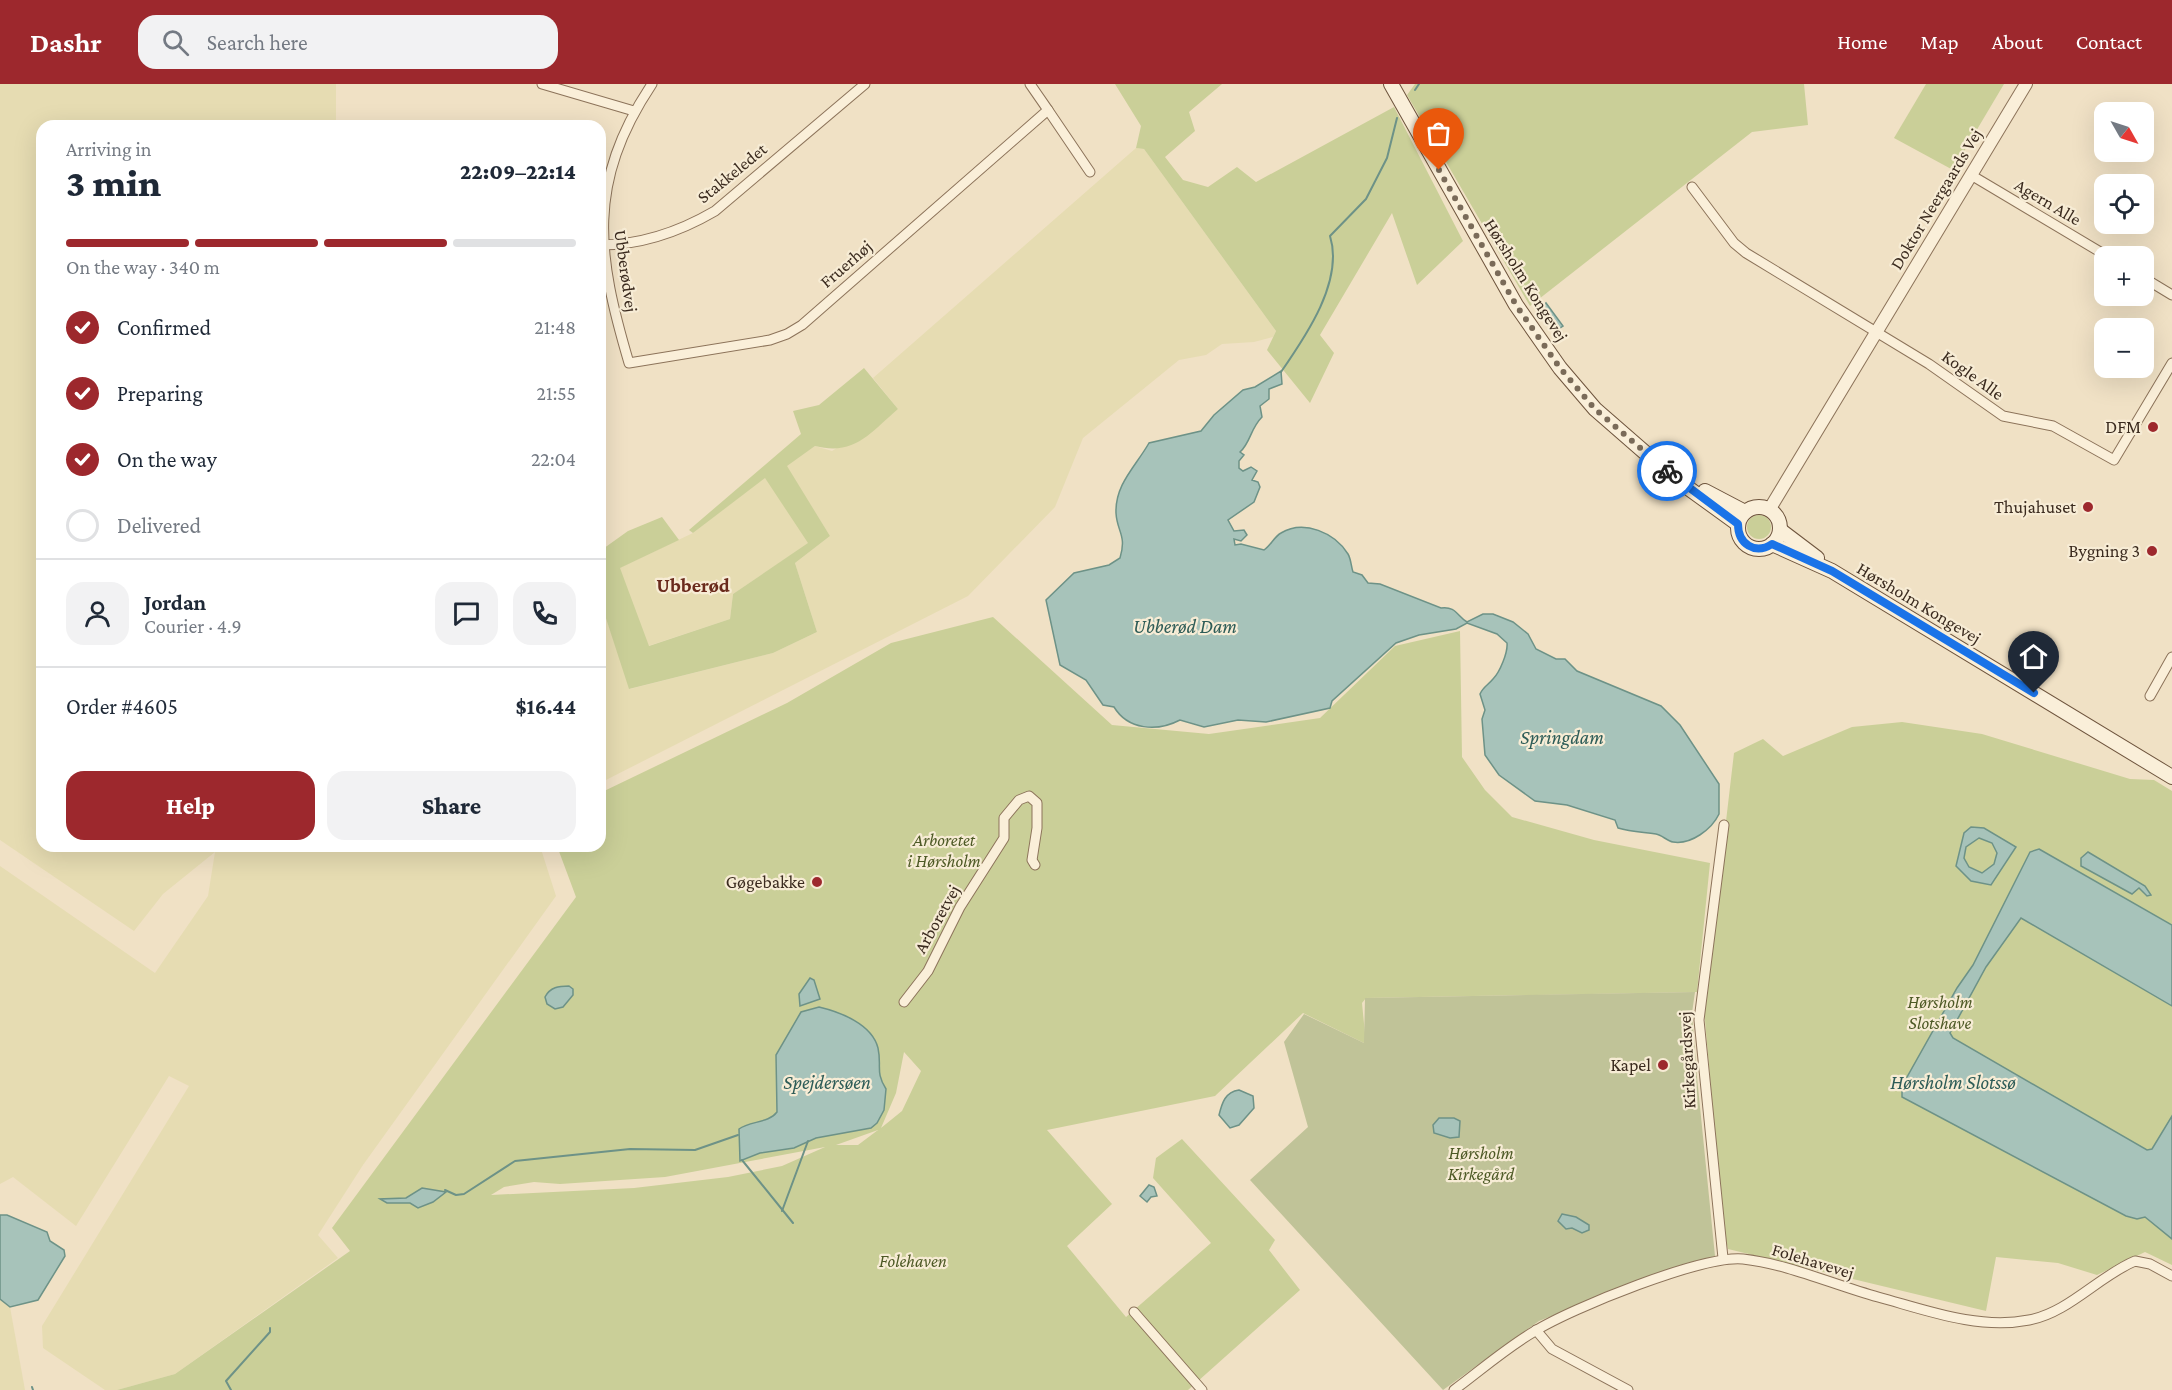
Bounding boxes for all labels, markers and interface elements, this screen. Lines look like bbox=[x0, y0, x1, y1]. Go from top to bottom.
search box bbox=[138, 15, 558, 69]
icon: search bbox=[159, 26, 192, 59]
text: Dashr bbox=[30, 27, 102, 58]
text: Search here bbox=[207, 30, 308, 55]
text: Home bbox=[1837, 30, 1887, 54]
text: Map bbox=[1920, 30, 1959, 54]
text: About bbox=[1992, 30, 2043, 54]
text: Contact bbox=[2076, 30, 2142, 54]
north arrow bbox=[2094, 102, 2154, 162]
map controls bbox=[2094, 102, 2154, 378]
pin bbox=[1413, 108, 1464, 170]
icon: bag bbox=[1422, 117, 1455, 150]
street label: Doktor Neergaards Vej bbox=[1886, 125, 1987, 274]
text: Arriving in bbox=[66, 138, 151, 160]
street label: Stakkeledet bbox=[693, 138, 772, 207]
text: 22:09–22:14 bbox=[460, 159, 576, 184]
text: 3 min bbox=[66, 161, 161, 204]
street label: Agern Alle bbox=[2011, 174, 2085, 230]
button: locate bbox=[2094, 174, 2154, 234]
street label: Hørsholm Kongevej bbox=[1479, 215, 1572, 346]
street label: Ubberødvej bbox=[609, 229, 642, 314]
street label: Fruerhøj bbox=[816, 236, 877, 293]
button: + bbox=[2094, 246, 2154, 306]
text: On the way · 340 m bbox=[66, 256, 220, 278]
icon: check bbox=[66, 311, 99, 344]
text: Confirmed bbox=[117, 315, 211, 340]
text: 21:48 bbox=[534, 316, 576, 338]
button: − bbox=[2094, 318, 2154, 378]
street label: Kogle Alle bbox=[1938, 346, 2008, 404]
icon: check bbox=[66, 377, 99, 410]
text: Preparing bbox=[117, 381, 203, 406]
text: 21:55 bbox=[537, 382, 576, 404]
place label: DFM bbox=[2105, 417, 2141, 437]
marker: DFM bbox=[2146, 420, 2160, 434]
courier bbox=[1637, 441, 1697, 501]
icon: check bbox=[66, 443, 99, 476]
text: On the way bbox=[117, 447, 217, 472]
text: 22:04 bbox=[531, 448, 576, 470]
icon: bike bbox=[1651, 455, 1684, 488]
place label: Thujahuset bbox=[1994, 497, 2077, 518]
marker: Thujahuset bbox=[2081, 500, 2095, 514]
text: Delivered bbox=[117, 513, 201, 538]
place label: Bygning 3 bbox=[2069, 541, 2140, 561]
marker: Bygning 3 bbox=[2145, 544, 2159, 558]
street label: Hørsholm Kongevej bbox=[1853, 558, 1985, 649]
district label: Ubberød bbox=[656, 574, 730, 596]
button: person bbox=[66, 582, 129, 645]
button: chat bbox=[435, 582, 498, 645]
button: phone bbox=[513, 582, 576, 645]
text: Jordan bbox=[144, 590, 206, 615]
text: Courier · 4.9 bbox=[144, 615, 242, 637]
water label: Ubberød Dam bbox=[1133, 615, 1237, 637]
pin bbox=[2008, 631, 2059, 693]
icon: home bbox=[2017, 640, 2050, 673]
text: Order #4605 bbox=[66, 694, 178, 719]
text: $16.44 bbox=[515, 694, 576, 719]
water label: Springdam bbox=[1520, 726, 1604, 749]
button: Help bbox=[66, 771, 315, 840]
button: Share bbox=[327, 771, 576, 840]
park label: Arboretet i Hørsholm bbox=[907, 830, 981, 871]
place label: Gøgebakke bbox=[726, 872, 805, 892]
marker: Gøgebakke bbox=[810, 875, 824, 889]
street label: Arboretvej bbox=[910, 881, 965, 957]
park label: Hørsholm Slotshave bbox=[1907, 992, 1973, 1033]
street label: Kirkegårdsvej bbox=[1674, 1011, 1701, 1109]
place label: Kapel bbox=[1610, 1055, 1651, 1075]
marker: Kapel bbox=[1656, 1058, 1670, 1072]
water label: Spejdersøen bbox=[783, 1071, 871, 1094]
water label: Hørsholm Slotssø bbox=[1890, 1071, 2016, 1093]
park label: Hørsholm Kirkegård bbox=[1448, 1143, 1515, 1184]
street label: Folehavevej bbox=[1769, 1239, 1856, 1284]
park label: Folehaven bbox=[879, 1251, 947, 1271]

